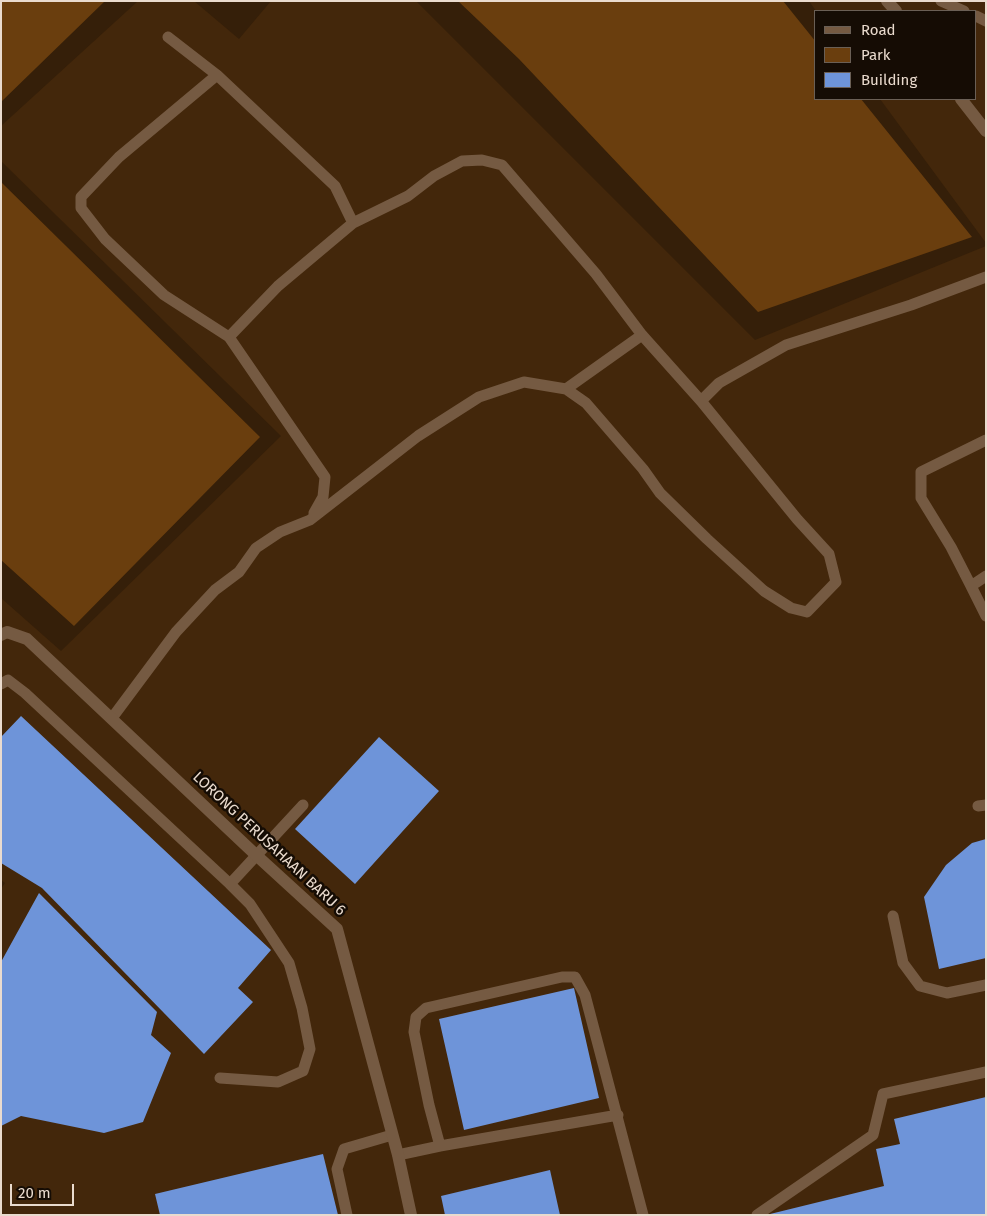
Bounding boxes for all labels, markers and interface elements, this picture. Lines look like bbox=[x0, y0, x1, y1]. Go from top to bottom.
legend bbox=[814, 10, 977, 100]
text: Road bbox=[861, 21, 896, 39]
text: Park bbox=[861, 46, 891, 64]
text: Building bbox=[861, 71, 917, 89]
street label: LORONG PERUSAHAAN BARU 6 bbox=[189, 768, 349, 920]
scale bar bbox=[12, 1174, 76, 1206]
text: 20 m bbox=[18, 1184, 51, 1202]

